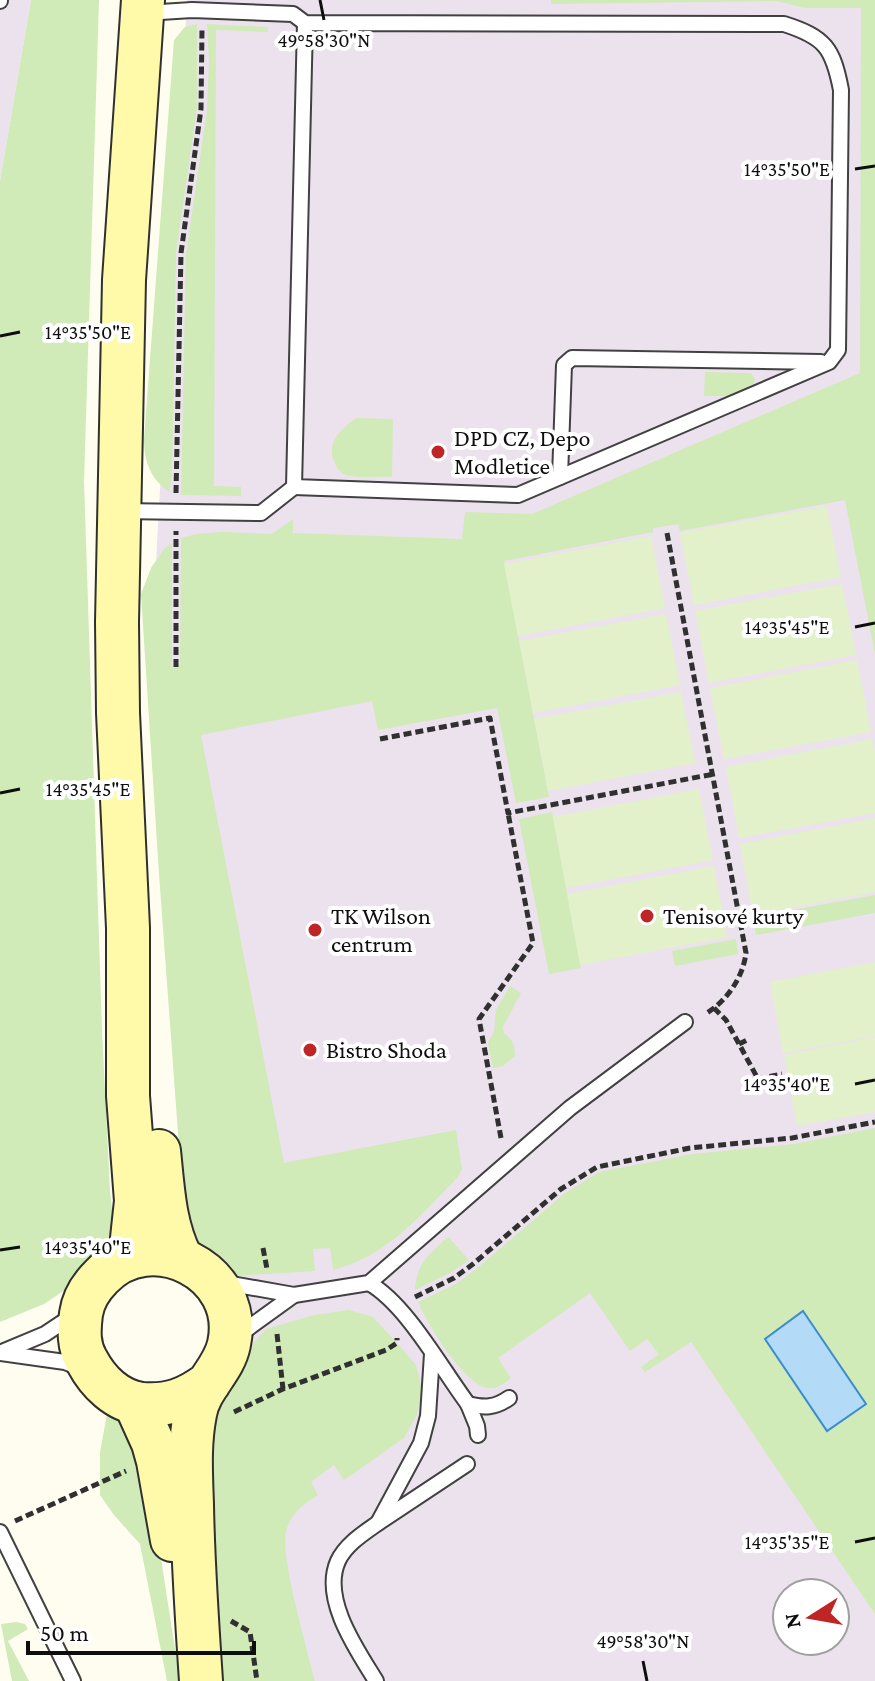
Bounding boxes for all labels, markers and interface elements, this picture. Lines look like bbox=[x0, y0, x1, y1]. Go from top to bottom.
text: 49°58'30"N bbox=[278, 29, 370, 51]
text: 14°35'50"E bbox=[744, 158, 830, 180]
text: 14°35'50"E bbox=[45, 321, 131, 343]
place label: DPD CZ, Depo Modletice bbox=[454, 424, 590, 479]
marker: DPD CZ, Depo Modletice bbox=[429, 443, 447, 461]
text: 14°35'45"E bbox=[745, 616, 829, 638]
text: 14°35'45"E bbox=[46, 778, 130, 800]
place label: TK Wilson centrum bbox=[331, 902, 431, 957]
place label: Tenisové kurty bbox=[663, 902, 804, 929]
marker: Tenisové kurty bbox=[638, 907, 656, 925]
marker: TK Wilson centrum bbox=[306, 921, 324, 939]
place label: Bistro Shoda bbox=[326, 1036, 447, 1063]
marker: Bistro Shoda bbox=[301, 1041, 319, 1059]
text: 14°35'40"E bbox=[744, 1073, 830, 1095]
text: 14°35'40"E bbox=[45, 1236, 131, 1258]
text: 14°35'35"E bbox=[745, 1531, 829, 1553]
north arrow bbox=[771, 1577, 851, 1657]
scale bar bbox=[28, 1605, 254, 1655]
text: N bbox=[778, 1611, 806, 1630]
text: 50 m bbox=[40, 1619, 89, 1646]
text: 49°58'30"N bbox=[597, 1630, 689, 1652]

